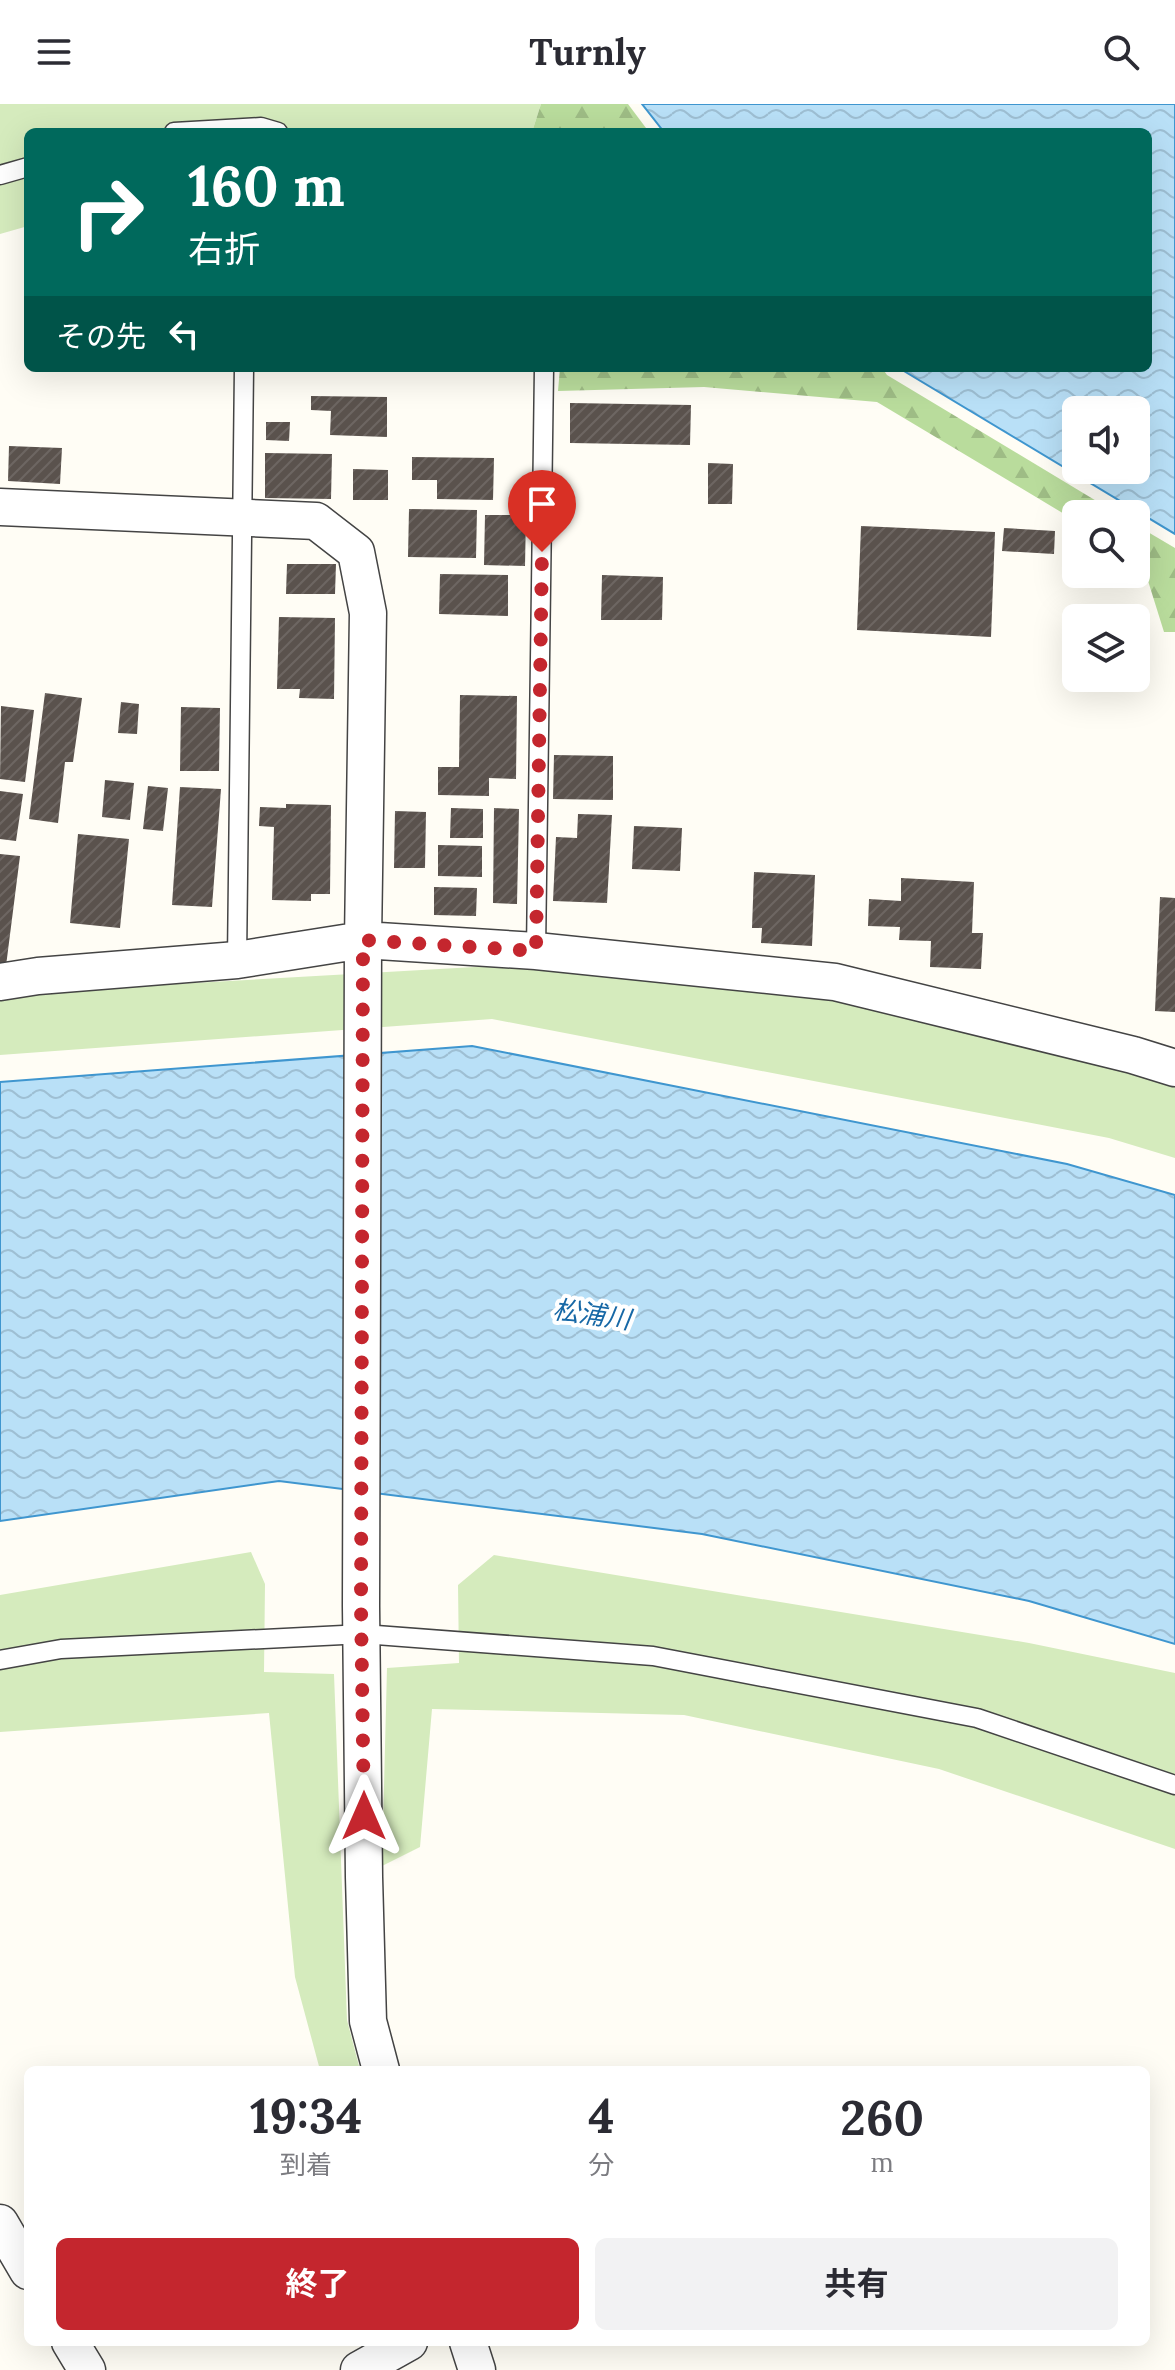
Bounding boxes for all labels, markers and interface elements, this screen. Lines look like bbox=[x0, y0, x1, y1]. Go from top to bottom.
text: Turnly bbox=[529, 29, 646, 75]
icon: menu bbox=[32, 30, 76, 74]
icon: search bbox=[1099, 30, 1143, 74]
text: 160 m bbox=[188, 150, 345, 221]
icon: right bbox=[56, 160, 160, 264]
text: 右折 bbox=[188, 226, 260, 272]
icon: left bbox=[162, 312, 206, 356]
text: その先 bbox=[56, 317, 146, 355]
map controls bbox=[1062, 396, 1150, 692]
button: sound bbox=[1062, 396, 1150, 484]
pin bbox=[508, 470, 576, 552]
icon: arrive bbox=[520, 482, 564, 526]
button: search bbox=[1062, 500, 1150, 588]
button: layers bbox=[1062, 604, 1150, 692]
water label: 松浦川 bbox=[551, 1292, 636, 1336]
position arrow bbox=[322, 1774, 406, 1858]
text: 19:34 bbox=[250, 2085, 362, 2146]
text: 4 bbox=[588, 2085, 614, 2146]
text: 260 bbox=[840, 2087, 924, 2148]
text: m bbox=[871, 2146, 894, 2179]
text: 到着 bbox=[280, 2148, 332, 2181]
text: 分 bbox=[588, 2148, 614, 2181]
button: 終了 bbox=[56, 2238, 579, 2330]
button: 共有 bbox=[595, 2238, 1118, 2330]

